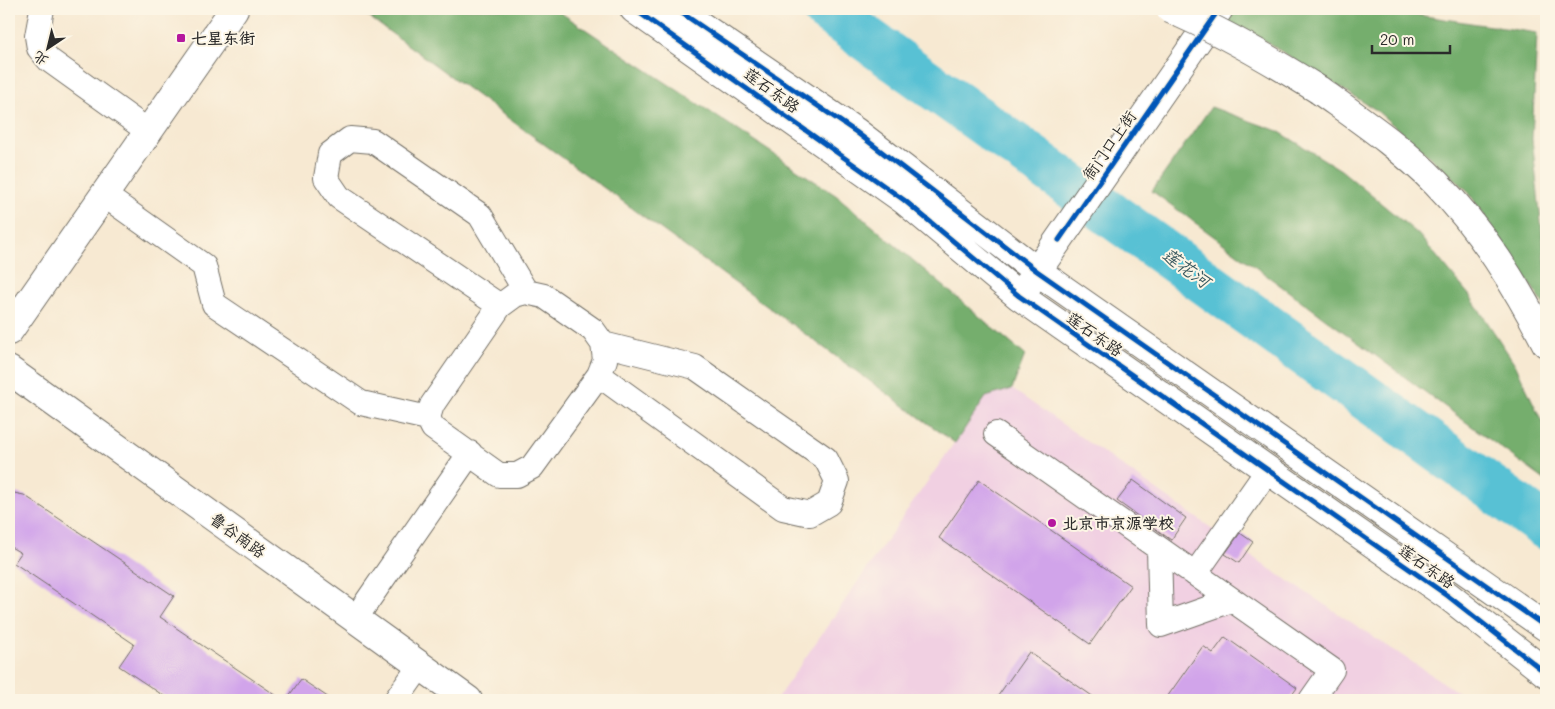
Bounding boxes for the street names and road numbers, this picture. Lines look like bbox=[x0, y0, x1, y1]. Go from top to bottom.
street label: 莲石东路 bbox=[740, 62, 804, 117]
street label: 衙门口上街 bbox=[1077, 106, 1140, 184]
street label: 莲石东路 bbox=[1063, 307, 1128, 361]
street label: 鲁谷南路 bbox=[206, 507, 270, 562]
street label: 莲石东路 bbox=[1395, 539, 1460, 593]

